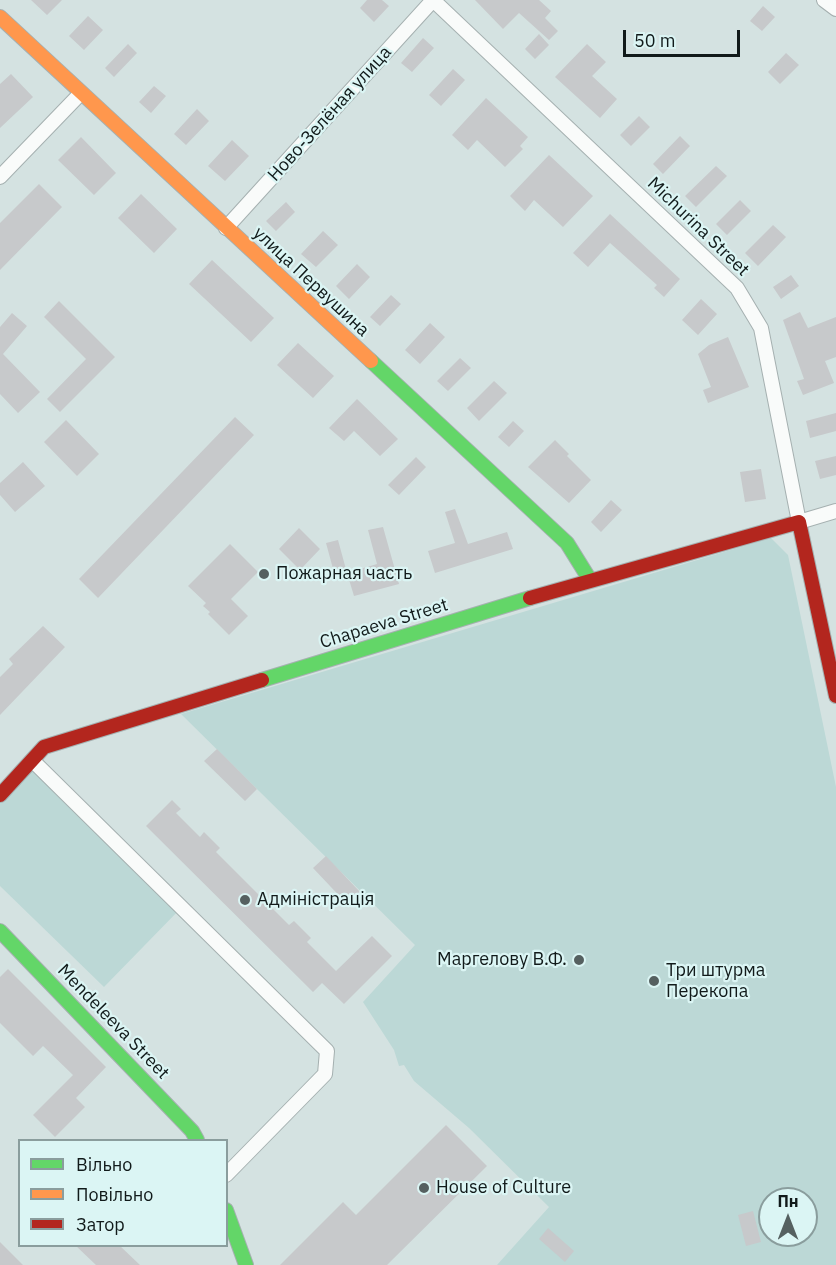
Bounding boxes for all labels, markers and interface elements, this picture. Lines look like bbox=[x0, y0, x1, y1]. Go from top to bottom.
scale bar bbox=[626, 18, 743, 56]
text: 50 m bbox=[634, 29, 676, 52]
street label: Ново-Зелёная улица bbox=[264, 42, 396, 186]
street label: Michurina Street bbox=[643, 173, 753, 281]
street label: улица Первушина bbox=[248, 223, 374, 341]
place label: Пожарная часть bbox=[276, 563, 412, 585]
marker: Пожарная часть bbox=[257, 567, 271, 581]
street label: Chapaeva Street bbox=[317, 594, 451, 654]
place label: Адміністрація bbox=[257, 889, 374, 911]
marker: Адміністрація bbox=[238, 893, 252, 907]
place label: Маргелову В.Ф. bbox=[437, 949, 567, 971]
marker: Маргелову В.Ф. bbox=[572, 953, 586, 967]
street label: Mendeleeva Street bbox=[53, 960, 173, 1084]
place label: Три штурма Перекопа bbox=[666, 960, 765, 1002]
marker: Три штурма Перекопа bbox=[647, 974, 661, 988]
legend bbox=[18, 1139, 228, 1247]
text: Вільно bbox=[76, 1153, 132, 1176]
place label: House of Culture bbox=[436, 1177, 571, 1199]
marker: House of Culture bbox=[417, 1181, 431, 1195]
text: Повільно bbox=[76, 1183, 153, 1206]
north arrow bbox=[758, 1187, 818, 1247]
text: Пн bbox=[777, 1191, 799, 1211]
text: Затор bbox=[76, 1213, 125, 1236]

